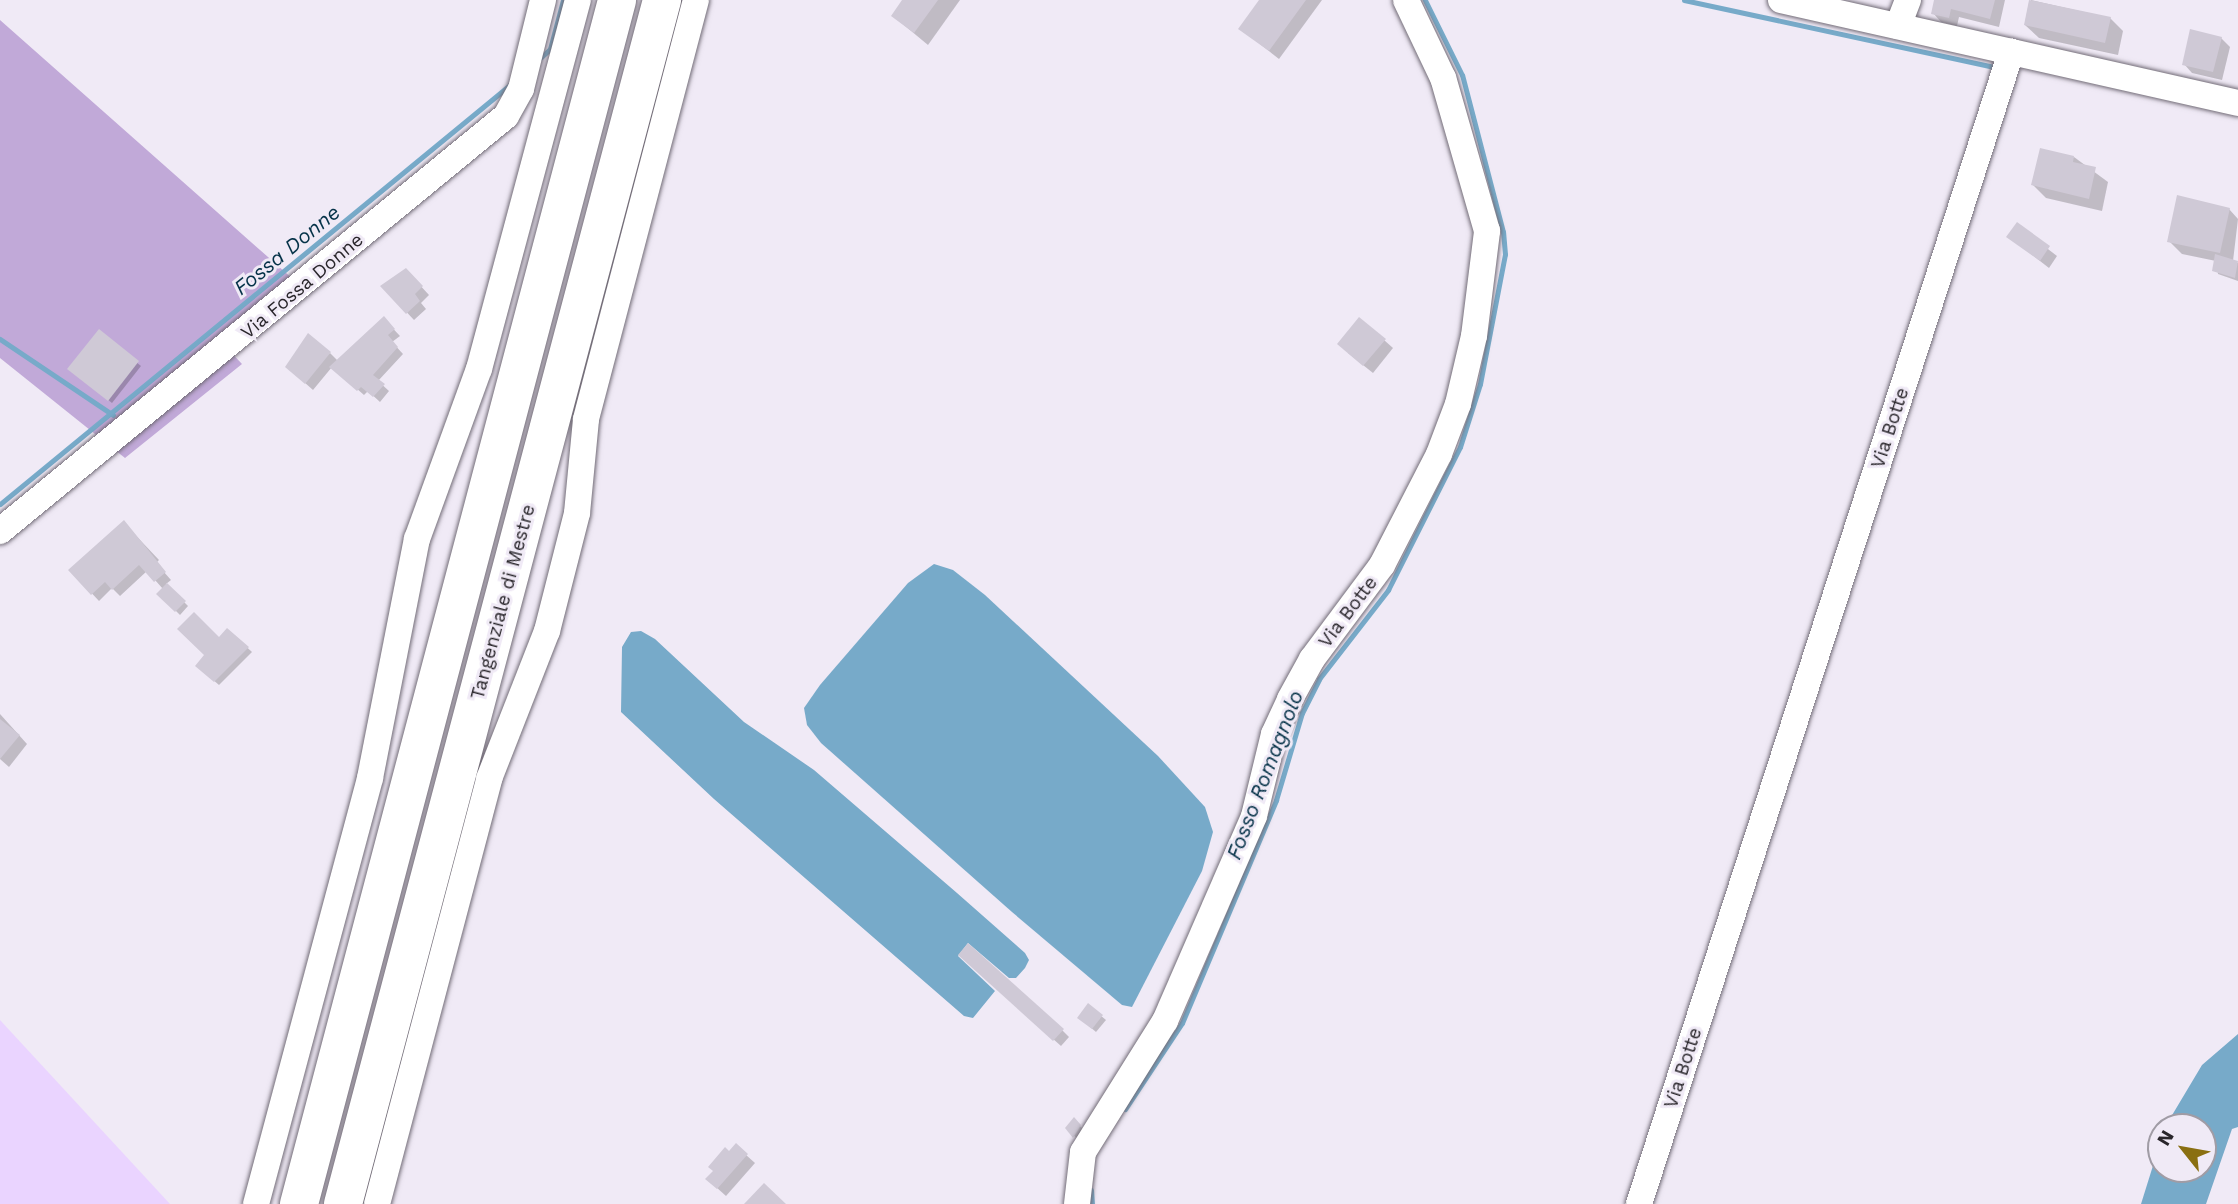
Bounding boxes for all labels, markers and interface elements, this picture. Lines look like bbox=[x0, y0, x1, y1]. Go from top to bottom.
water label: Fossa Donne bbox=[229, 199, 345, 301]
street label: Via Fossa Donne bbox=[236, 228, 368, 344]
street label: Via Botte bbox=[1866, 385, 1914, 471]
street label: Tangenziale di Mestre bbox=[466, 502, 540, 702]
street label: Via Botte bbox=[1314, 572, 1382, 652]
water label: Fosso Romagnolo bbox=[1221, 687, 1309, 863]
street label: Via Botte bbox=[1659, 1025, 1707, 1111]
north arrow bbox=[2147, 1113, 2217, 1183]
text: N bbox=[2152, 1126, 2179, 1150]

